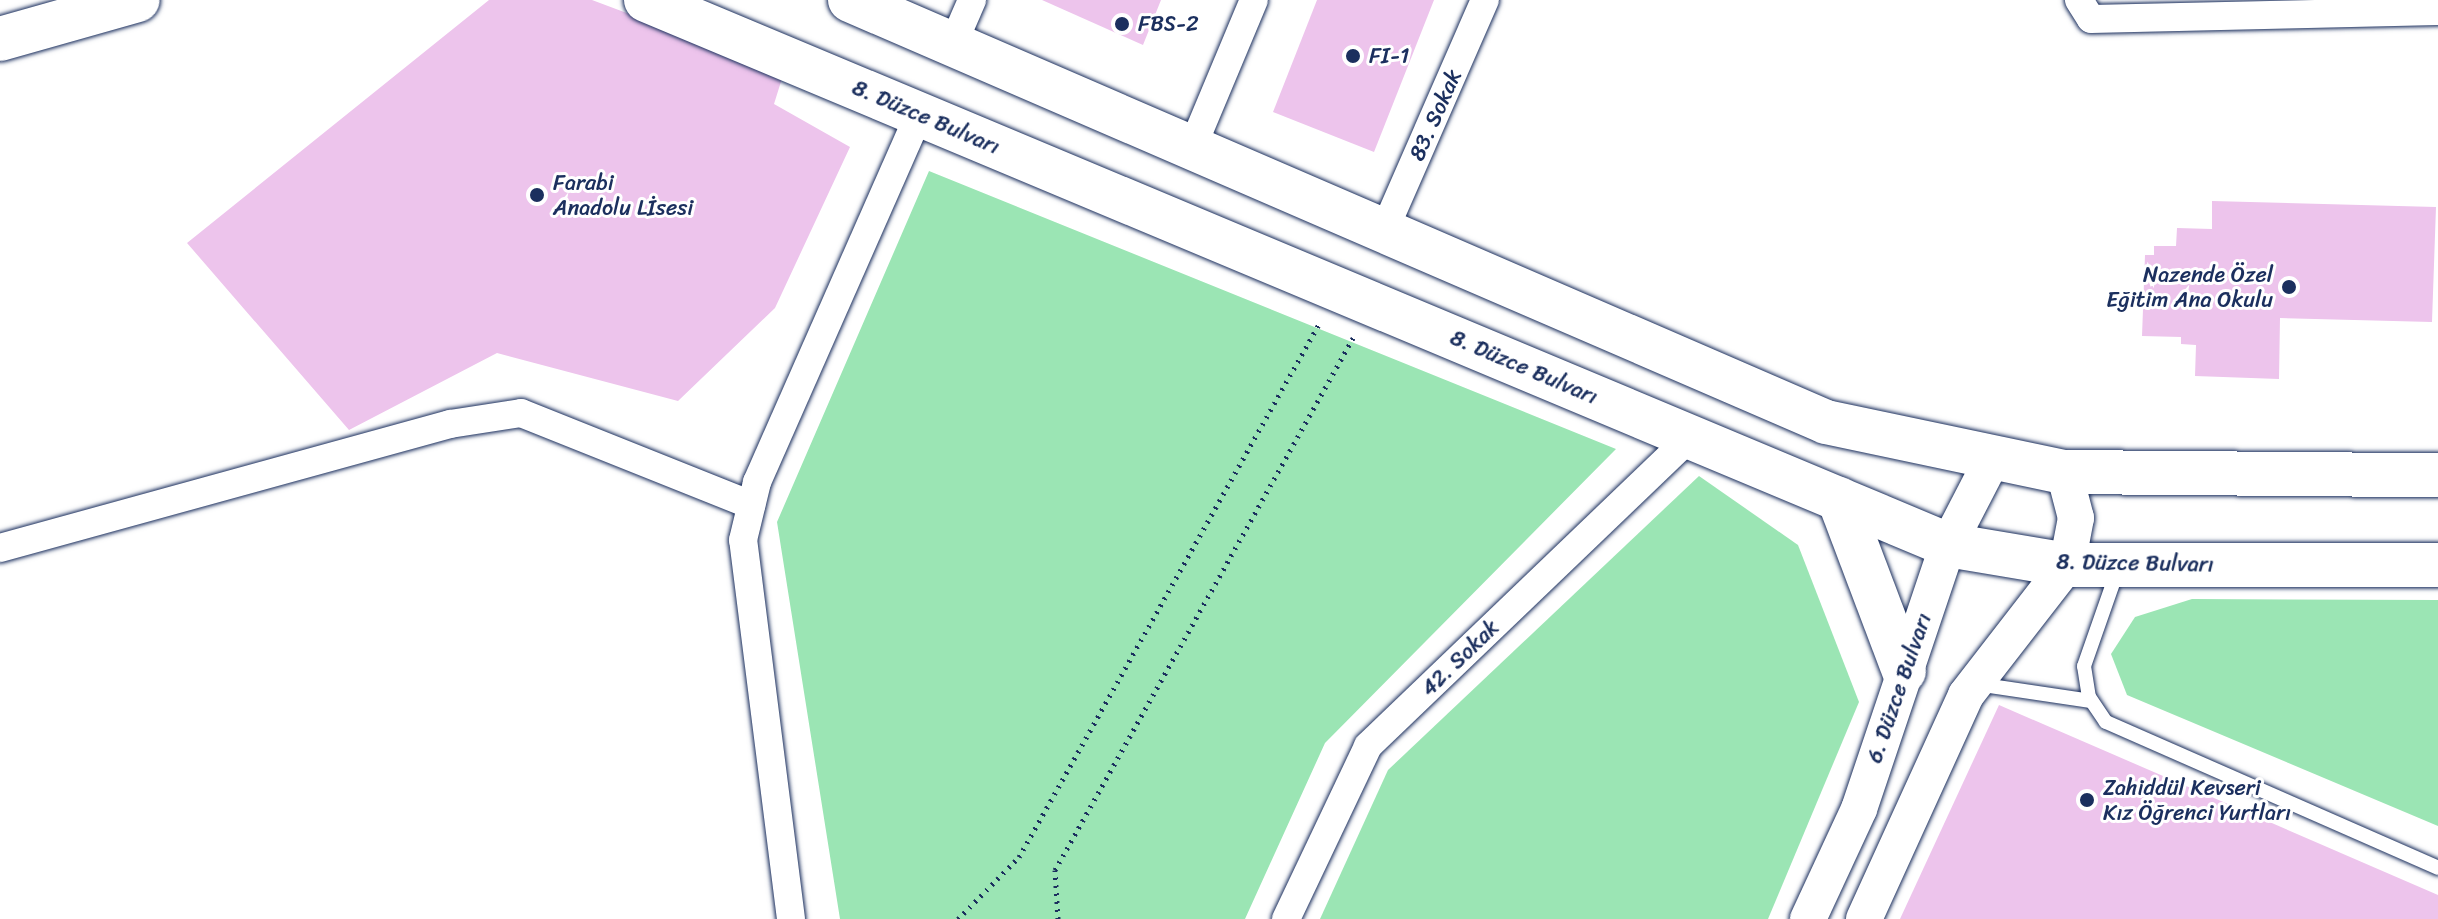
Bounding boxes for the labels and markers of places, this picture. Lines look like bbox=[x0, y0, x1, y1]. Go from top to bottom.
place label: FBS-2 bbox=[1138, 11, 1199, 37]
marker: FBS-2 bbox=[1113, 15, 1131, 33]
place label: FI-1 bbox=[1369, 43, 1409, 69]
marker: FI-1 bbox=[1344, 47, 1362, 65]
place label: Farabi Anadolu Lİsesi bbox=[553, 169, 693, 220]
marker: Farabi Anadolu Lİsesi bbox=[528, 186, 546, 204]
place label: Nazende Özel Eğitim Ana Okulu bbox=[2106, 261, 2273, 312]
marker: Nazende Özel Eğitim Ana Okulu bbox=[2280, 278, 2298, 296]
place label: Zahiddül Kevseri Kız Öğrenci Yurtları bbox=[2103, 774, 2292, 826]
marker: Zahiddül Kevseri Kız Öğrenci Yurtları bbox=[2078, 791, 2096, 809]

